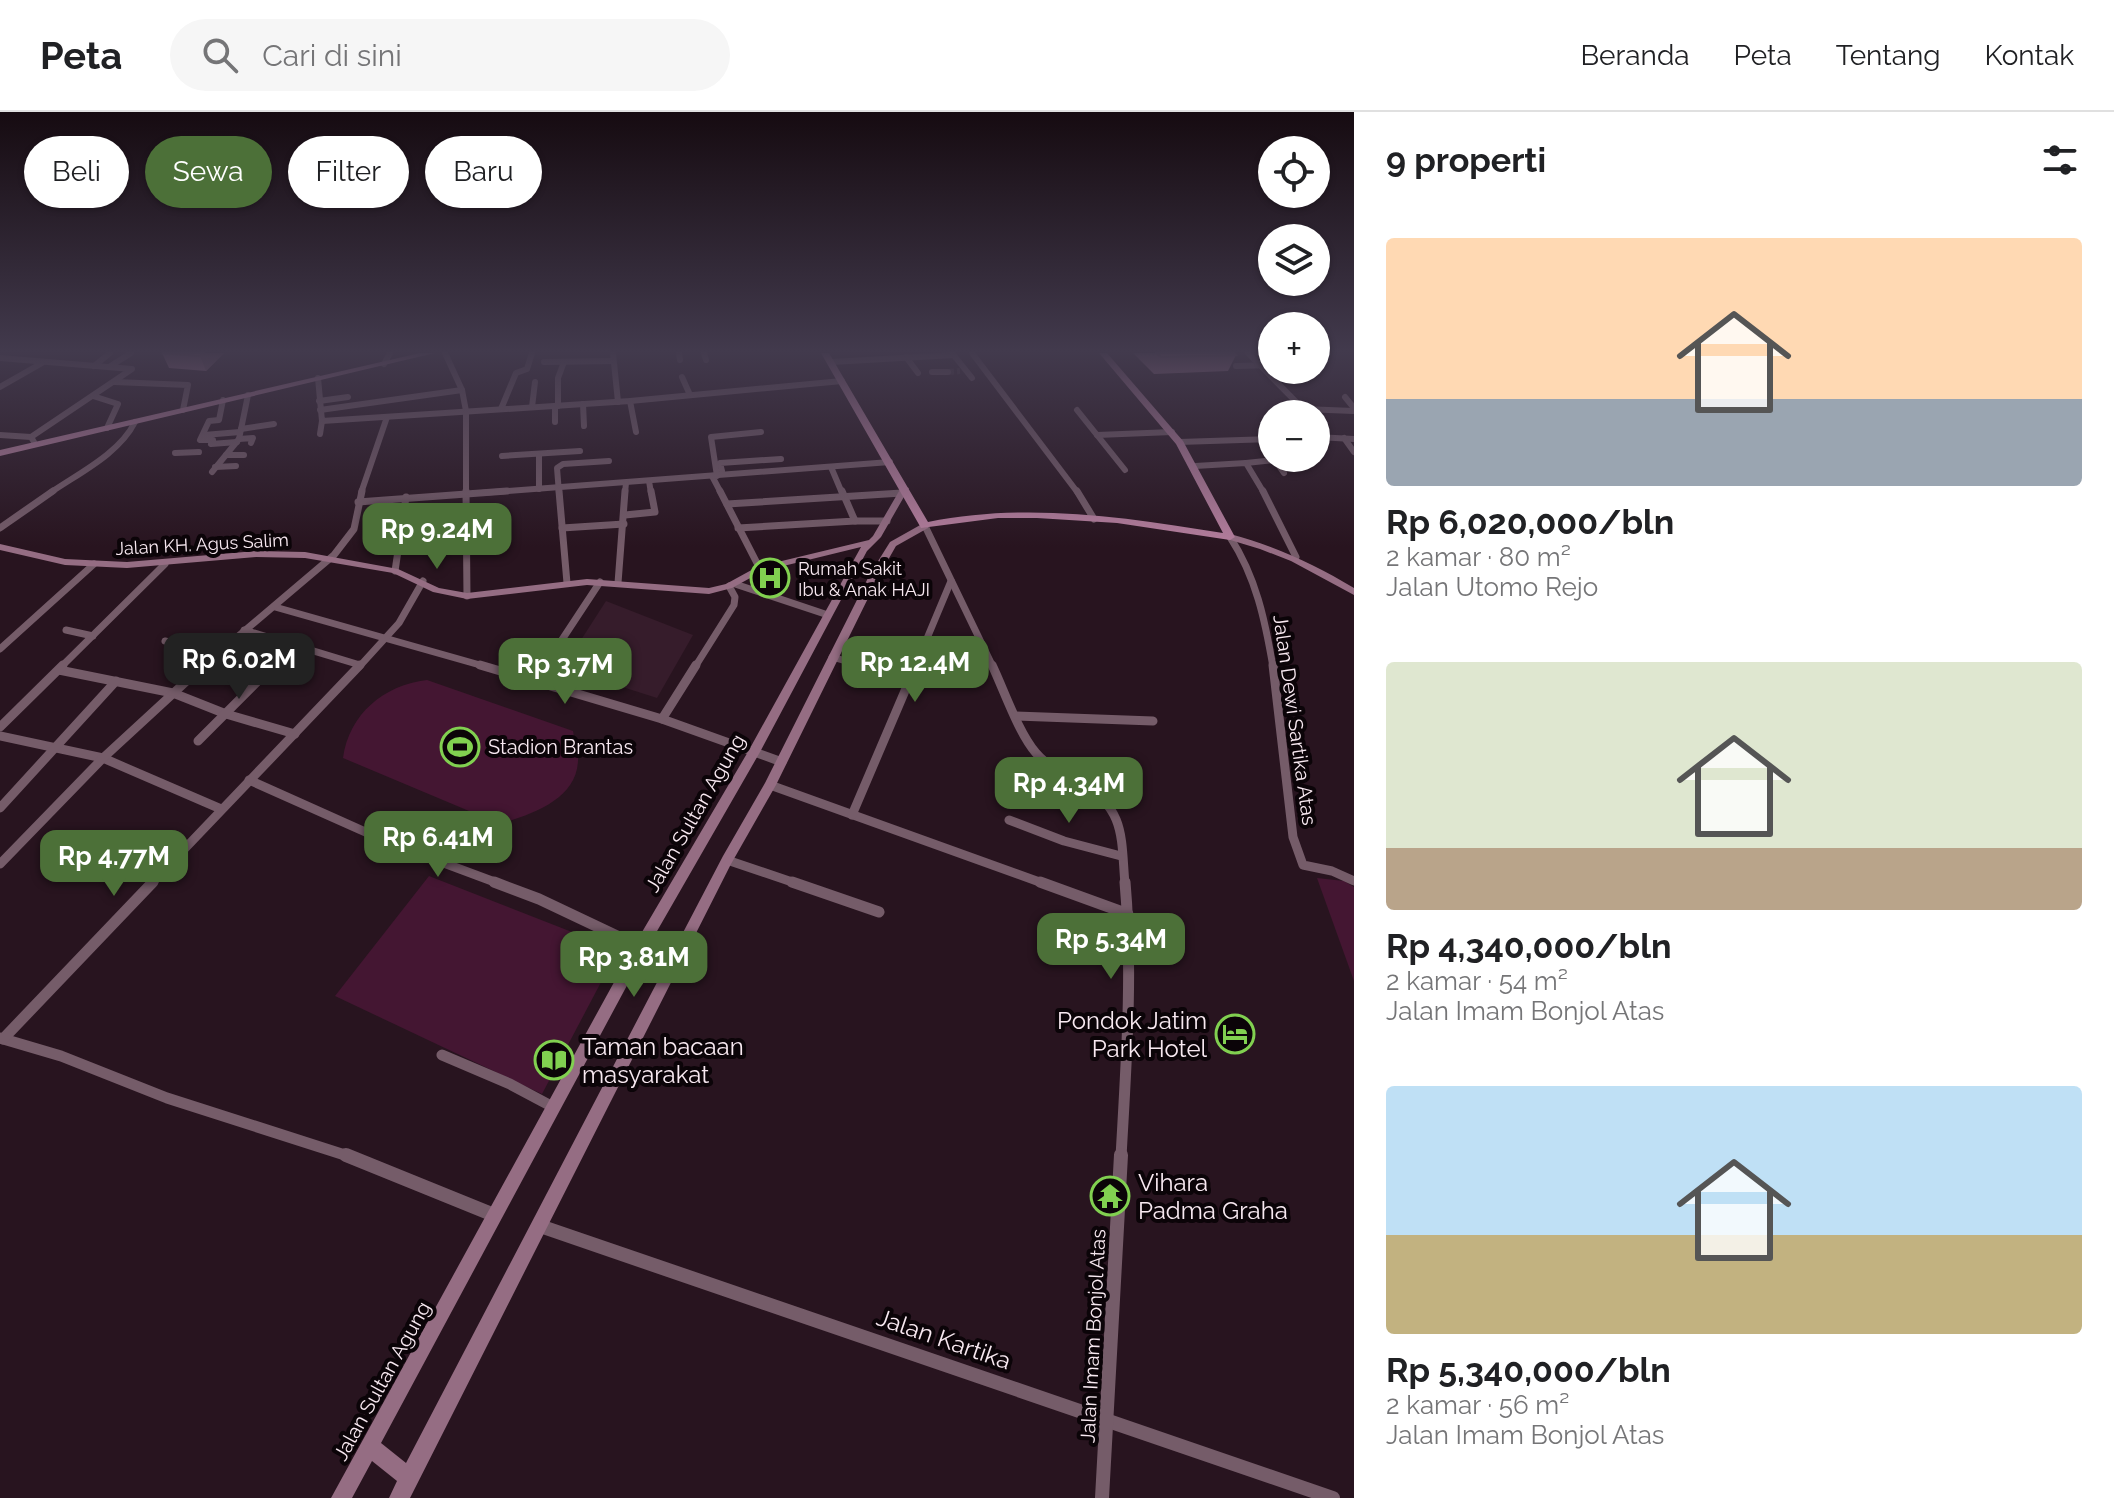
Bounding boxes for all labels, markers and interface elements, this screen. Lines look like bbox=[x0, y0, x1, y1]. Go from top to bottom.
search box bbox=[170, 19, 730, 91]
text: Peta bbox=[40, 33, 122, 78]
icon: search bbox=[198, 33, 242, 77]
text: Cari di sini bbox=[262, 38, 402, 73]
text: Beranda bbox=[1580, 39, 1690, 72]
text: Peta bbox=[1734, 39, 1792, 72]
text: Tentang bbox=[1836, 39, 1941, 72]
text: Kontak bbox=[1985, 39, 2074, 72]
chip: Beli bbox=[24, 136, 129, 208]
chip: Sewa bbox=[145, 136, 272, 208]
chip: Filter bbox=[288, 136, 409, 208]
chip: Baru bbox=[425, 136, 542, 208]
map controls bbox=[1258, 136, 1330, 472]
button: locate bbox=[1258, 136, 1330, 208]
icon: filters bbox=[2038, 138, 2082, 182]
text: 9 properti bbox=[1386, 140, 1546, 180]
button: layers bbox=[1258, 224, 1330, 296]
icon: home bbox=[1662, 290, 1806, 434]
button: + bbox=[1258, 312, 1330, 384]
button: − bbox=[1258, 400, 1330, 472]
text: Rp 6,020,000/bln bbox=[1386, 502, 1674, 542]
pin: Rp 9.24M bbox=[354, 503, 520, 571]
text: Rp 9.24M bbox=[380, 514, 494, 544]
street label: Jalan KH. Agus Salim bbox=[115, 529, 289, 559]
text: 2 kamar · 80 m² bbox=[1386, 542, 1571, 572]
hospital icon: Rumah Sakit Ibu & Anak HAJI bbox=[749, 557, 791, 599]
place label: Rumah Sakit Ibu & Anak HAJI bbox=[798, 558, 930, 600]
text: Jalan Utomo Rejo bbox=[1386, 572, 1598, 602]
street label: Jalan Dewi Sartika Atas bbox=[1268, 613, 1322, 827]
pin: Rp 6.02M bbox=[156, 633, 322, 701]
pin: Rp 12.4M bbox=[832, 636, 998, 704]
pin: Rp 3.7M bbox=[491, 638, 639, 706]
text: Rp 6.02M bbox=[182, 644, 296, 674]
text: Rp 12.4M bbox=[860, 647, 970, 677]
text: Rp 3.7M bbox=[517, 649, 613, 679]
icon: home bbox=[1662, 714, 1806, 858]
sports icon: Stadion Brantas bbox=[439, 726, 481, 768]
street label: Jalan Sultan Agung bbox=[640, 730, 750, 896]
place label: Stadion Brantas bbox=[488, 735, 633, 759]
pin: Rp 4.34M bbox=[986, 757, 1152, 825]
text: Rp 4.34M bbox=[1013, 768, 1125, 798]
pin: Rp 6.41M bbox=[355, 811, 521, 879]
text: Rp 6.41M bbox=[382, 822, 494, 852]
pin: Rp 4.77M bbox=[31, 830, 197, 898]
text: Rp 4.77M bbox=[58, 841, 170, 871]
pin: Rp 5.34M bbox=[1028, 913, 1194, 981]
text: Rp 5.34M bbox=[1055, 924, 1167, 954]
text: Rp 4,340,000/bln bbox=[1386, 926, 1671, 966]
pin: Rp 3.81M bbox=[551, 931, 717, 999]
text: Rp 3.81M bbox=[578, 942, 690, 972]
text: 2 kamar · 54 m² bbox=[1386, 966, 1568, 996]
text: Jalan Imam Bonjol Atas bbox=[1386, 996, 1664, 1026]
place label: Pondok Jatim Park Hotel bbox=[1057, 1006, 1207, 1063]
hotel icon: Pondok Jatim Park Hotel bbox=[1214, 1013, 1256, 1055]
place label: Taman bacaan masyarakat bbox=[582, 1032, 744, 1089]
library icon: Taman bacaan masyarakat bbox=[533, 1039, 575, 1081]
icon: home bbox=[1662, 1138, 1806, 1282]
place label: Vihara Padma Graha bbox=[1138, 1168, 1288, 1225]
temple icon: Vihara Padma Graha bbox=[1089, 1175, 1131, 1217]
street label: Jalan Imam Bonjol Atas bbox=[1075, 1228, 1111, 1444]
street label: Jalan Sultan Agung bbox=[328, 1297, 436, 1465]
street label: Jalan Kartika bbox=[873, 1302, 1015, 1376]
text: Rp 5,340,000/bln bbox=[1386, 1350, 1671, 1390]
text: 2 kamar · 56 m² bbox=[1386, 1390, 1569, 1420]
text: Jalan Imam Bonjol Atas bbox=[1386, 1420, 1664, 1450]

